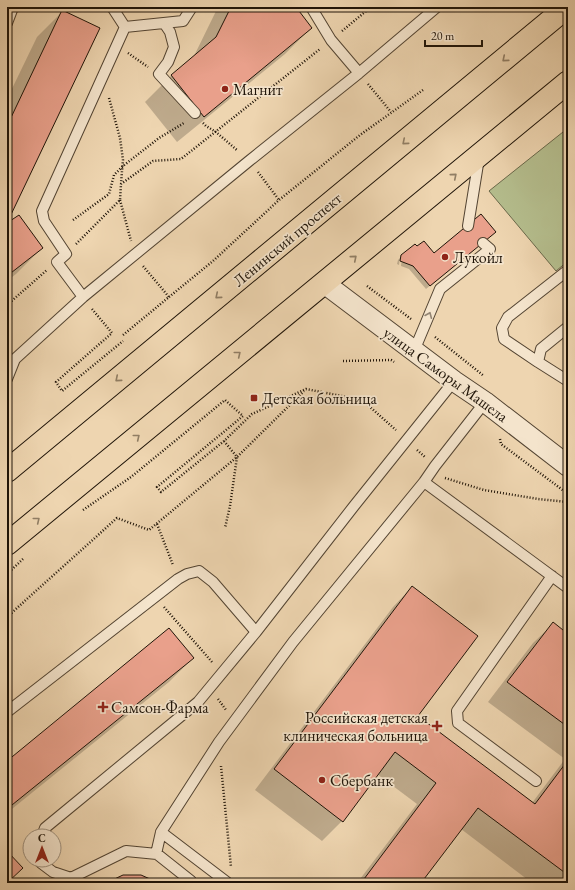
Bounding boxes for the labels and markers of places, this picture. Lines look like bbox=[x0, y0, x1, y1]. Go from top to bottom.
place label: Магнит bbox=[233, 79, 283, 100]
marker: Магнит bbox=[220, 84, 230, 94]
place label: Лукойл bbox=[453, 247, 503, 268]
marker: Лукойл bbox=[440, 252, 450, 262]
place label: Детская больница bbox=[262, 388, 378, 409]
marker: Детская больница bbox=[249, 393, 259, 403]
place label: Самсон-Фарма bbox=[111, 697, 209, 718]
marker: Самсон-Фарма bbox=[98, 702, 108, 712]
place label: Российская детская клиническая больница bbox=[283, 707, 429, 746]
marker: Российская детская клиническая больница bbox=[431, 720, 443, 732]
place label: Сбербанк bbox=[330, 770, 393, 791]
marker: Сбербанк bbox=[317, 775, 327, 785]

